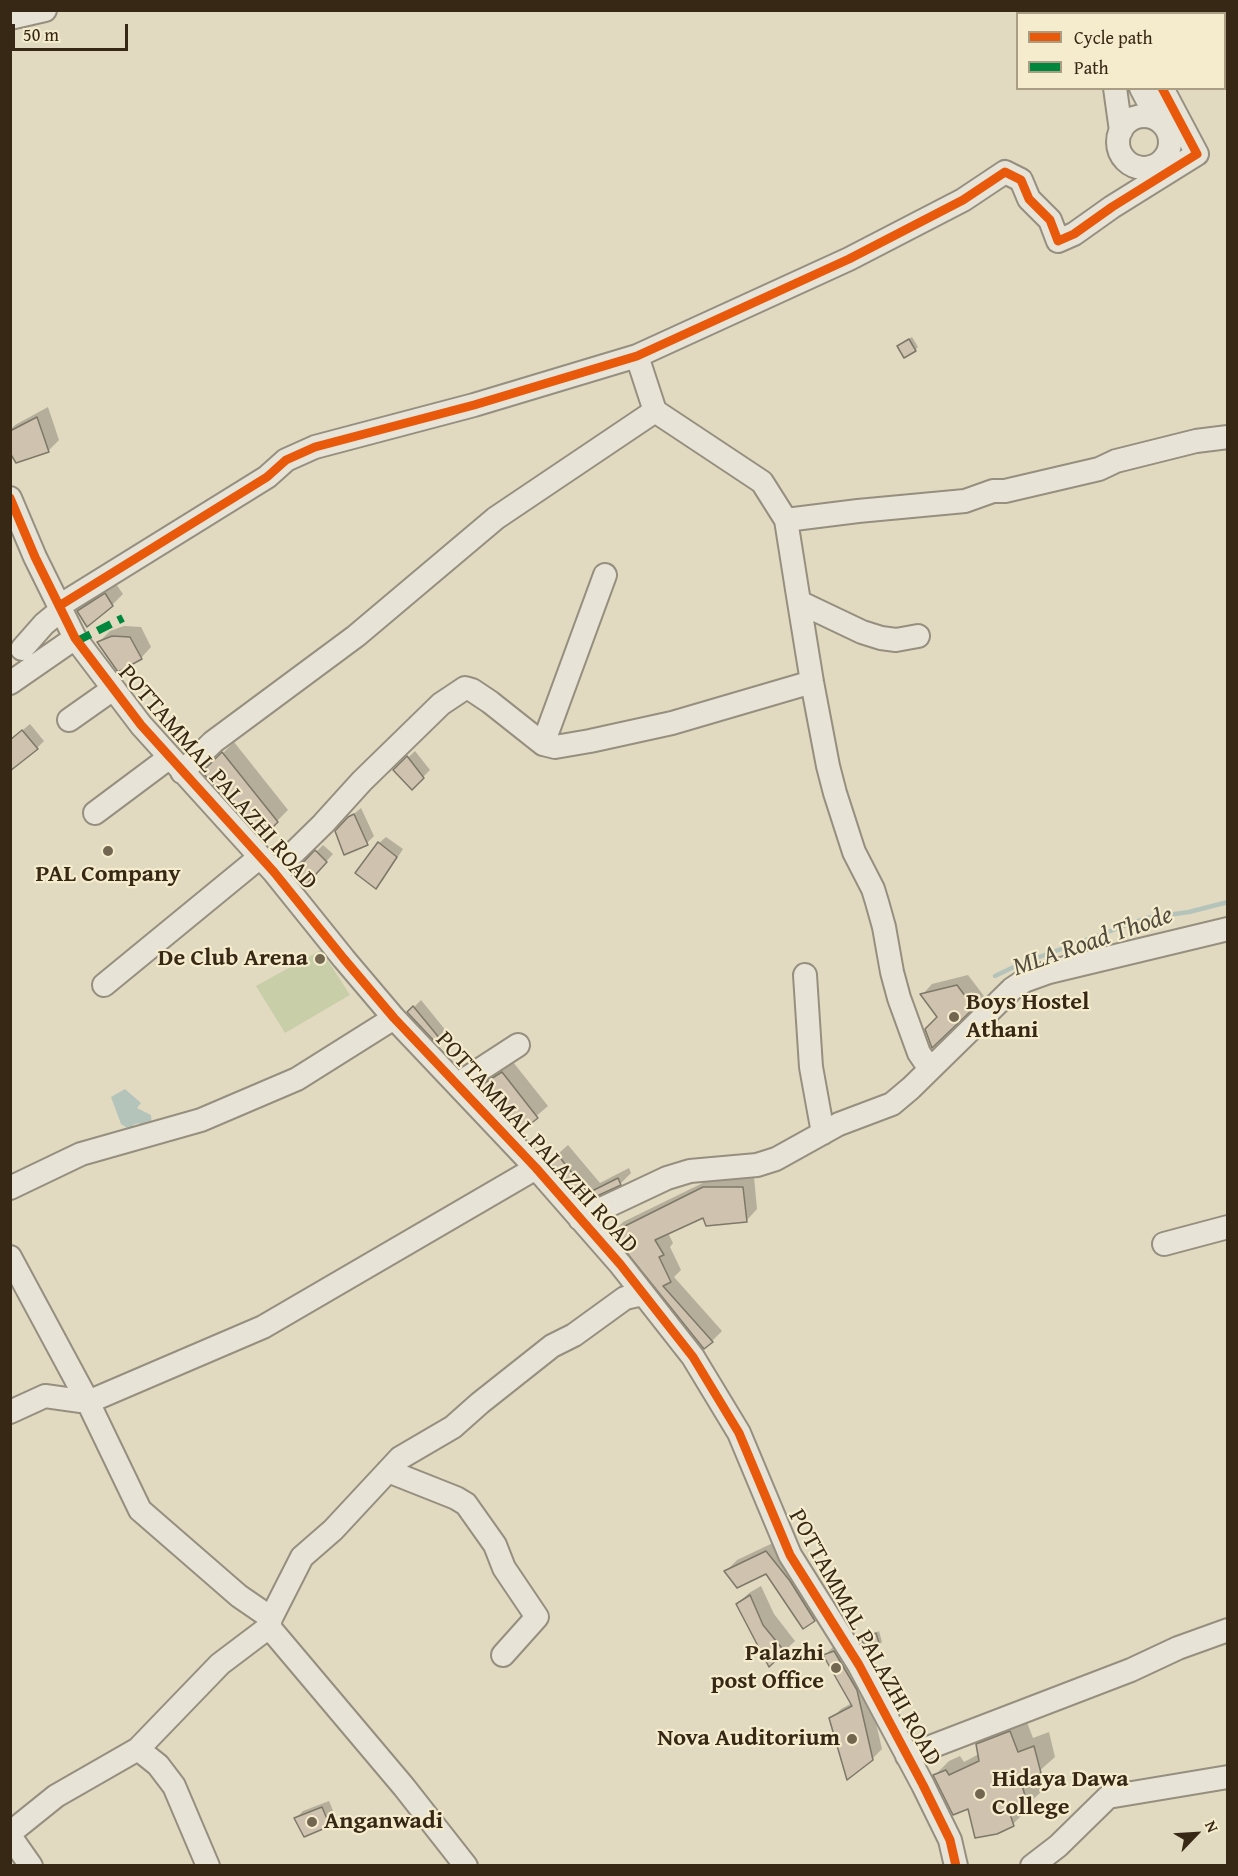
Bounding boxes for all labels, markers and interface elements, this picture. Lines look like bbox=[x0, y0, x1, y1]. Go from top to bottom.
scale bar bbox=[15, 12, 130, 50]
legend bbox=[1016, 12, 1226, 90]
text: 50 m bbox=[23, 21, 59, 48]
text: Cycle path bbox=[1074, 24, 1153, 51]
text: Path bbox=[1074, 54, 1109, 81]
street label: POTTAMMAL PALAZHI ROAD bbox=[111, 660, 323, 896]
marker: PAL Company bbox=[101, 844, 115, 858]
place label: PAL Company bbox=[36, 861, 180, 889]
water label: MLA Road Thode bbox=[1009, 900, 1177, 984]
place label: De Club Arena bbox=[158, 945, 308, 973]
marker: De Club Arena bbox=[313, 952, 327, 966]
place label: Boys Hostel Athani bbox=[966, 989, 1090, 1045]
marker: Boys Hostel Athani bbox=[947, 1010, 961, 1024]
street label: POTTAMMAL PALAZHI ROAD bbox=[429, 1026, 643, 1260]
street label: POTTAMMAL PALAZHI ROAD bbox=[781, 1505, 947, 1771]
place label: Palazhi post Office bbox=[711, 1640, 824, 1696]
marker: Palazhi post Office bbox=[829, 1661, 843, 1675]
place label: Nova Auditorium bbox=[657, 1725, 840, 1753]
marker: Nova Auditorium bbox=[845, 1732, 859, 1746]
place label: Hidaya Dawa College bbox=[992, 1766, 1128, 1822]
marker: Hidaya Dawa College bbox=[973, 1787, 987, 1801]
north arrow bbox=[1166, 1804, 1226, 1864]
place label: Anganwadi bbox=[324, 1808, 443, 1836]
marker: Anganwadi bbox=[305, 1815, 319, 1829]
text: N bbox=[1199, 1816, 1225, 1836]

